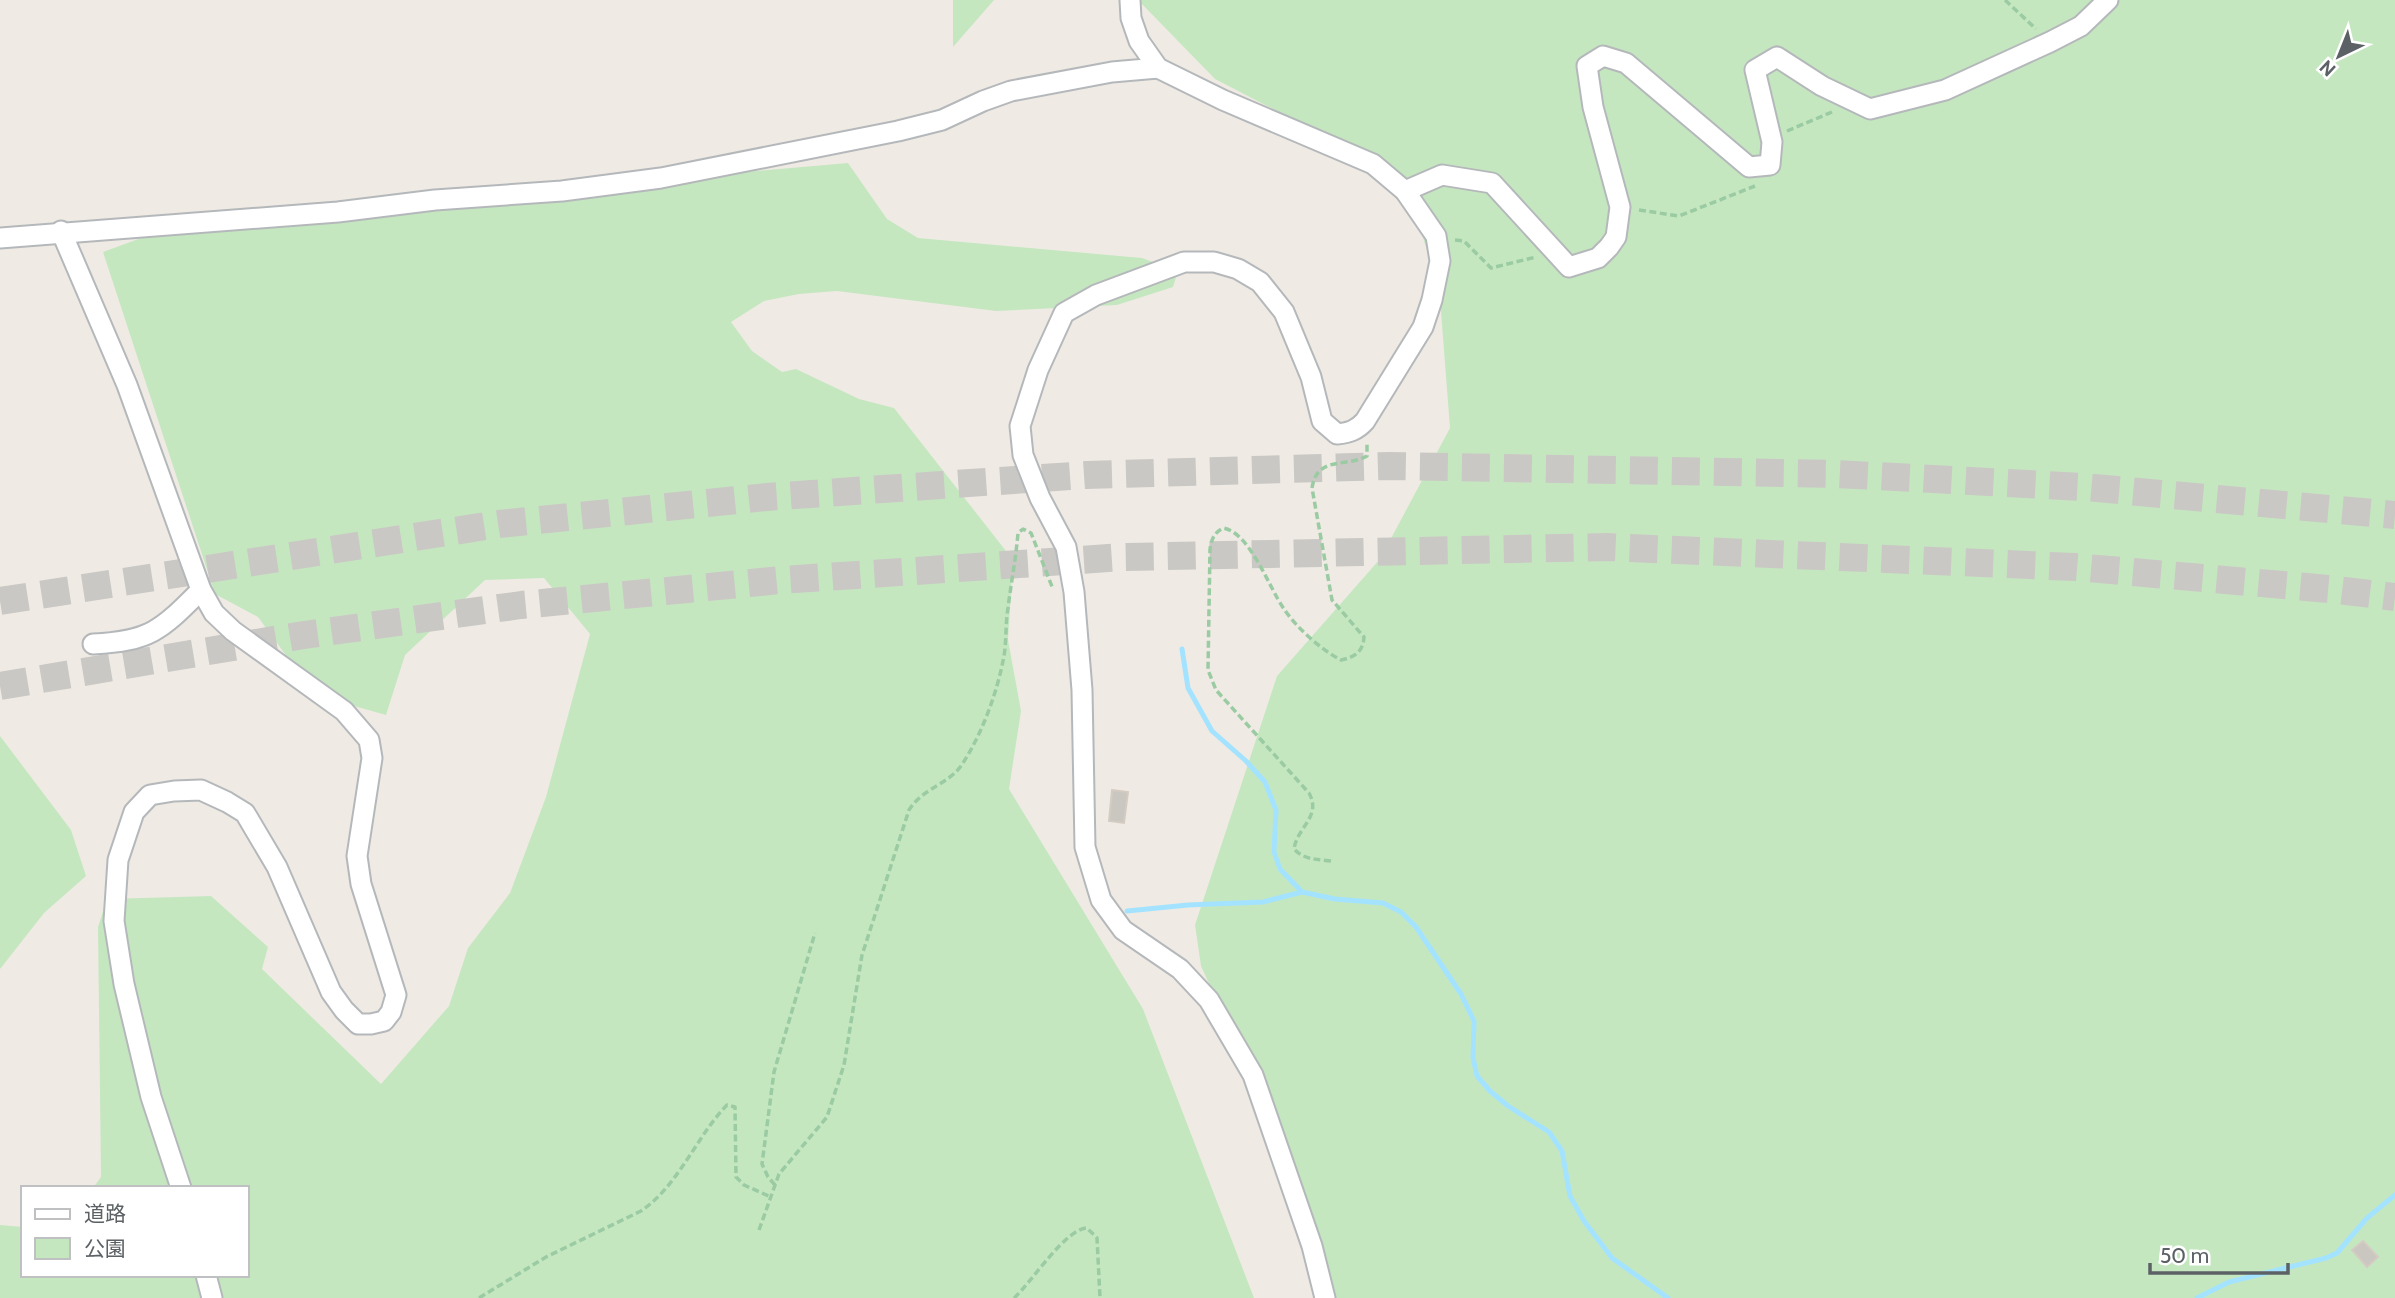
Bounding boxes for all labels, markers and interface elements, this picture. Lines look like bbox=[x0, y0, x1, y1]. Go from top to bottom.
north arrow bbox=[2304, 21, 2374, 91]
text: N bbox=[2315, 55, 2341, 81]
legend bbox=[21, 1186, 248, 1277]
text: 道路 bbox=[84, 1201, 126, 1226]
scale bar bbox=[2150, 1232, 2288, 1276]
text: 公園 bbox=[84, 1236, 126, 1261]
text: 50 m bbox=[2160, 1243, 2209, 1268]

